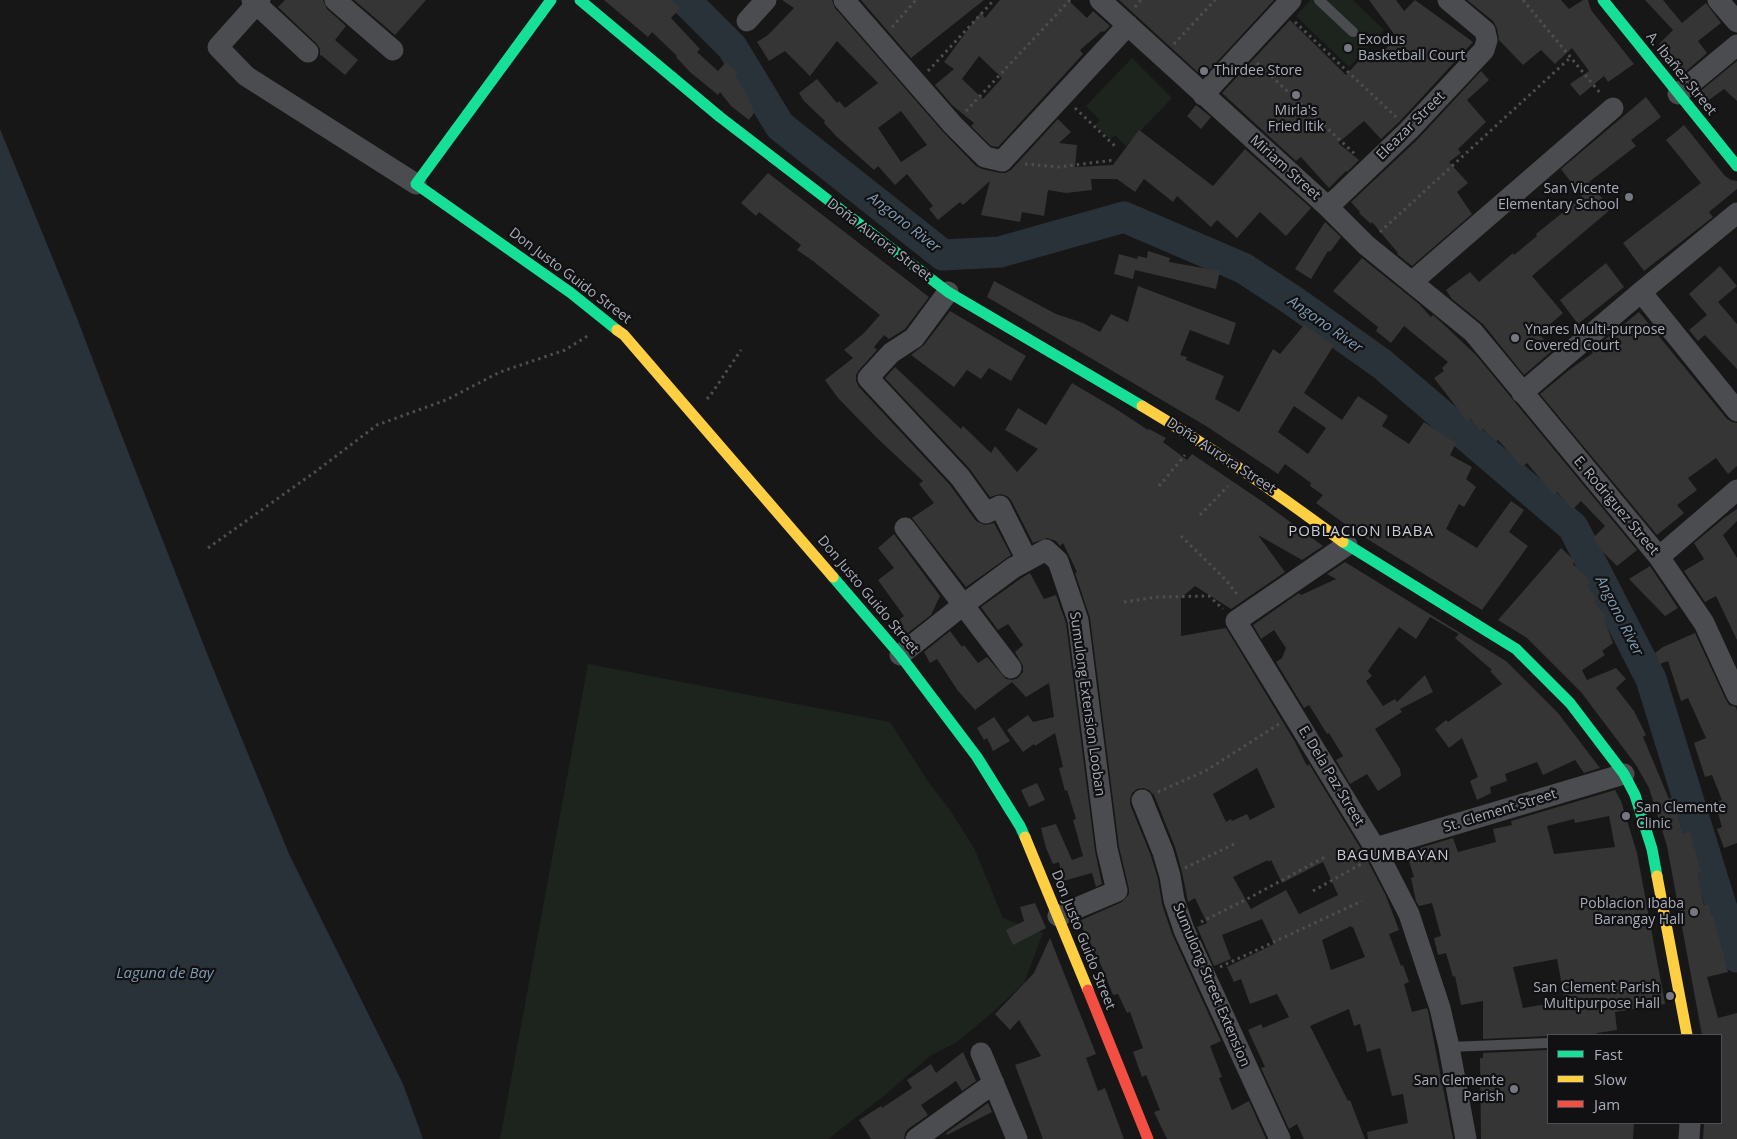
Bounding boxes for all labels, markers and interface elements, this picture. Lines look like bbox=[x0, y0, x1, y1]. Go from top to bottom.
street label: A. Ibañez Street bbox=[1642, 29, 1720, 119]
place label: Exodus Basketball Court bbox=[1358, 32, 1465, 64]
marker: Exodus Basketball Court bbox=[1342, 42, 1354, 54]
place label: Thirdee Store bbox=[1214, 63, 1302, 79]
marker: Thirdee Store bbox=[1198, 65, 1210, 77]
street label: Eleazar Street bbox=[1373, 88, 1449, 164]
marker: Mirla's Fried Itik bbox=[1290, 89, 1302, 101]
place label: Mirla's Fried Itik bbox=[1268, 103, 1324, 136]
street label: Miriam Street bbox=[1246, 132, 1324, 204]
place label: San Vicente Elementary School bbox=[1498, 181, 1619, 213]
water label: Angono River bbox=[864, 189, 944, 257]
marker: San Vicente Elementary School bbox=[1623, 191, 1635, 203]
street label: Doña Aurora Street bbox=[823, 195, 935, 285]
street label: Don Justo Guido Street bbox=[505, 224, 635, 328]
water label: Angono River bbox=[1284, 293, 1366, 357]
place label: Ynares Multi-purpose Covered Court bbox=[1525, 322, 1665, 354]
marker: Ynares Multi-purpose Covered Court bbox=[1509, 332, 1521, 344]
street label: Doña Aurora Street bbox=[1163, 415, 1279, 497]
street label: E. Rodriguez Street bbox=[1570, 453, 1662, 559]
district label: POBLACION IBABA bbox=[1286, 523, 1436, 541]
street label: Don Justo Guido Street bbox=[814, 533, 922, 657]
water label: Angono River bbox=[1591, 573, 1647, 659]
street label: Sumulong Extension Looban bbox=[1066, 611, 1108, 797]
street label: E. Dela Paz Street bbox=[1295, 723, 1367, 829]
street label: St. Clement Street bbox=[1441, 786, 1559, 836]
place label: San Clemente Clinic bbox=[1636, 800, 1726, 832]
marker: San Clemente Clinic bbox=[1620, 810, 1632, 822]
district label: BAGUMBAYAN bbox=[1335, 847, 1451, 865]
street label: Don Justo Guido Street bbox=[1047, 868, 1119, 1012]
place label: Poblacion Ibaba Barangay Hall bbox=[1580, 896, 1684, 929]
street label: Sumulong Street Extension bbox=[1169, 901, 1253, 1069]
marker: Poblacion Ibaba Barangay Hall bbox=[1688, 906, 1700, 918]
water label: Laguna de Bay bbox=[116, 965, 214, 983]
place label: San Clement Parish Multipurpose Hall bbox=[1533, 980, 1660, 1012]
marker: San Clement Parish Multipurpose Hall bbox=[1664, 990, 1676, 1002]
legend bbox=[1547, 1034, 1722, 1124]
text: Fast bbox=[1594, 1044, 1623, 1064]
text: Slow bbox=[1594, 1069, 1627, 1089]
place label: San Clemente Parish bbox=[1414, 1073, 1504, 1106]
marker: San Clemente Parish bbox=[1508, 1083, 1520, 1095]
text: Jam bbox=[1594, 1094, 1620, 1114]

